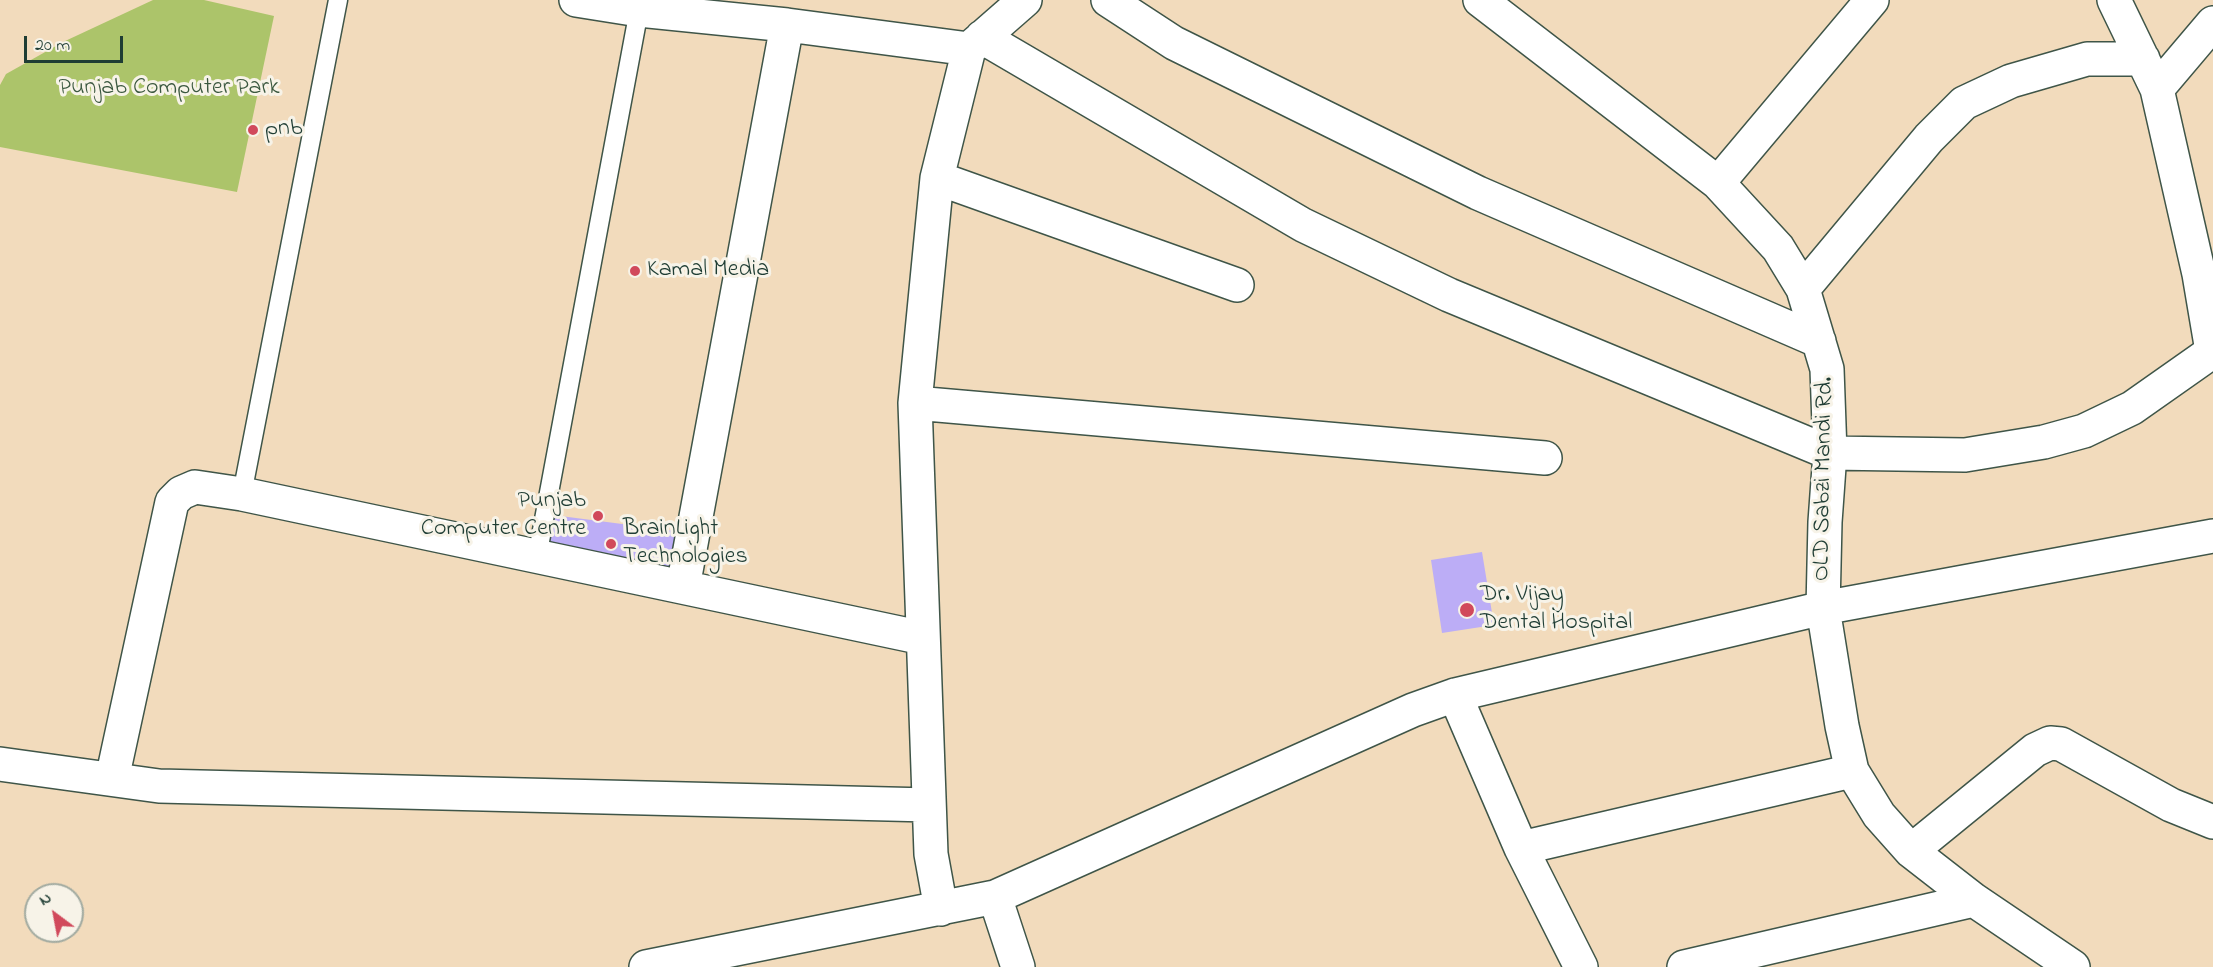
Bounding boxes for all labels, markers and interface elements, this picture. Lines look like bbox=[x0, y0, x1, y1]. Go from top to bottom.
scale bar bbox=[27, 24, 126, 62]
text: 20 m bbox=[35, 33, 70, 59]
park label: Punjab Computer Park bbox=[59, 75, 279, 103]
place label: pnb bbox=[265, 116, 303, 144]
marker: pnb bbox=[246, 123, 260, 137]
place label: Kamal Media bbox=[647, 257, 769, 285]
marker: Kamal Media bbox=[628, 264, 642, 278]
street label: OLD Sabzi Mandi Rd. bbox=[1809, 377, 1841, 581]
place label: Punjab Computer Centre bbox=[421, 488, 586, 544]
marker: Punjab Computer Centre bbox=[591, 509, 605, 523]
place label: BrainLight Technologies bbox=[623, 516, 748, 572]
marker: BrainLight Technologies bbox=[604, 537, 618, 551]
place label: Dr. Vijay Dental Hospital bbox=[1480, 582, 1632, 638]
marker: Dr. Vijay Dental Hospital bbox=[1458, 601, 1476, 619]
north arrow bbox=[24, 883, 84, 943]
text: N bbox=[35, 886, 56, 912]

